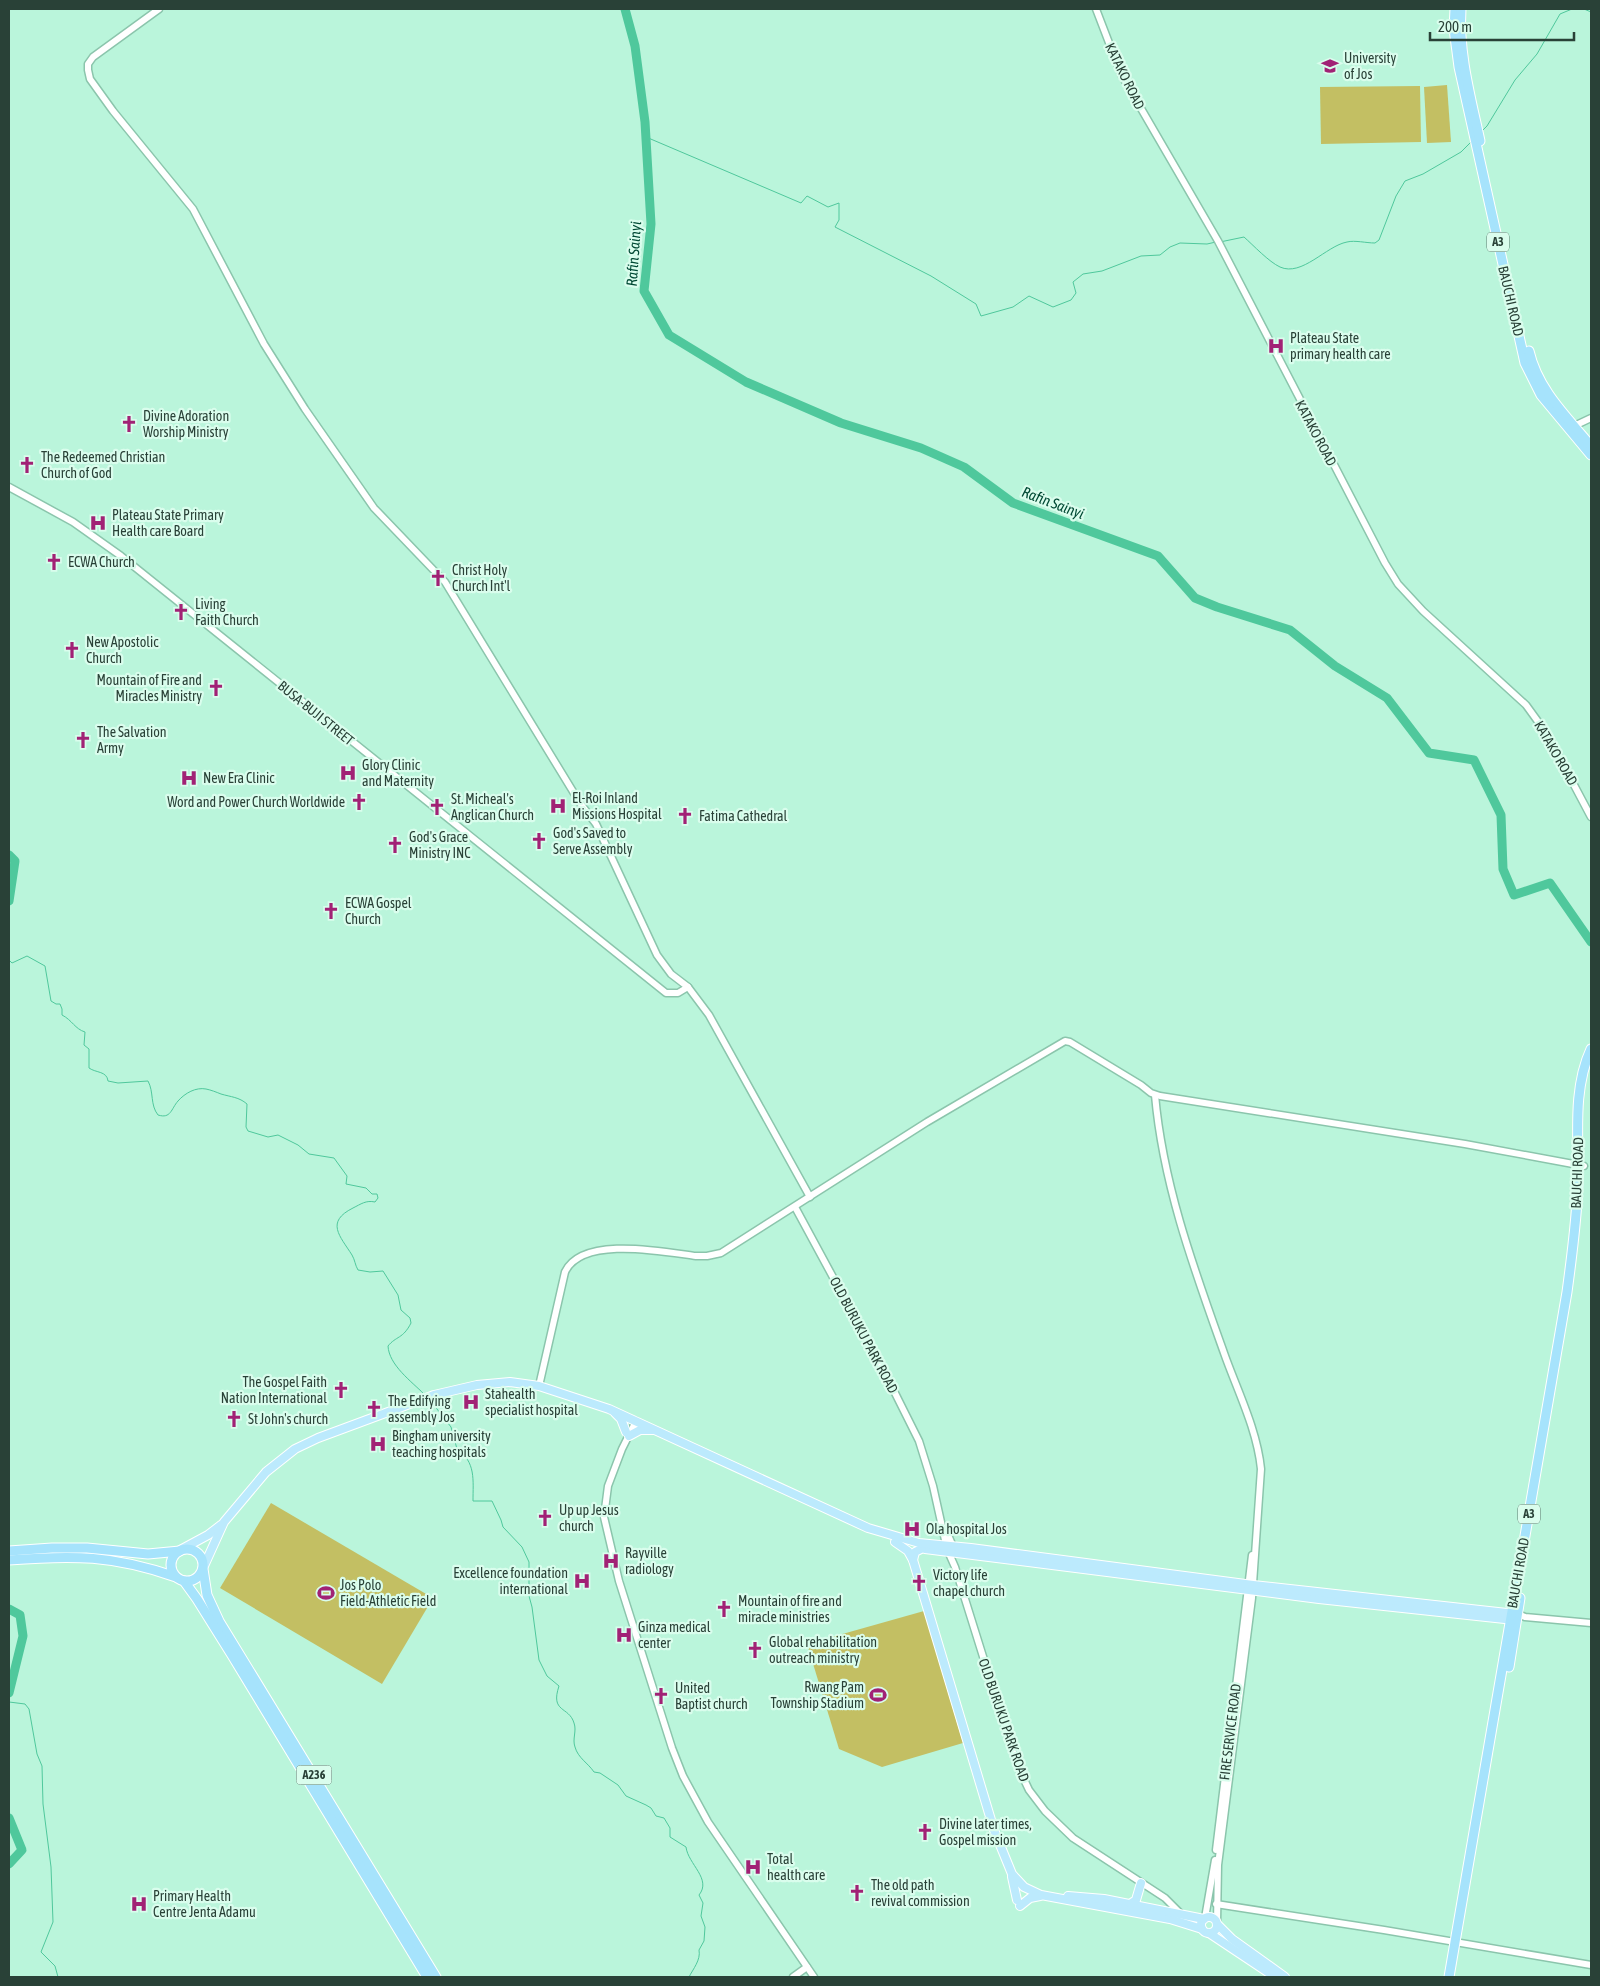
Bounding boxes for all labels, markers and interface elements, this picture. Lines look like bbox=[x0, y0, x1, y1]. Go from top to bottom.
scale bar bbox=[1430, 10, 1574, 42]
text: 200 m bbox=[1438, 18, 1472, 35]
street label: KATAKO ROAD bbox=[1102, 40, 1148, 112]
place label: University of Jos bbox=[1344, 50, 1397, 82]
school or university icon: University of Jos bbox=[1320, 56, 1340, 76]
water label: Rafin Sainyi bbox=[623, 220, 644, 287]
road number: A3 bbox=[1487, 232, 1509, 252]
street label: BAUCHI ROAD bbox=[1495, 264, 1527, 338]
place label: Plateau State primary health care bbox=[1290, 330, 1391, 362]
hospital icon: Plateau State primary health care bbox=[1266, 336, 1286, 356]
street label: KATAKO ROAD bbox=[1292, 398, 1340, 469]
place label: Divine Adoration Worship Ministry bbox=[143, 408, 229, 440]
church icon: Divine Adoration Worship Ministry bbox=[119, 414, 139, 434]
place label: The Redeemed Christian Church of God bbox=[41, 449, 165, 481]
church icon: The Redeemed Christian Church of God bbox=[17, 455, 37, 475]
water label: Rafin Sainyi bbox=[1020, 483, 1087, 522]
place label: Plateau State Primary Health care Board bbox=[112, 507, 224, 539]
hospital icon: Plateau State Primary Health care Board bbox=[88, 513, 108, 533]
church icon: ECWA Church bbox=[44, 552, 64, 572]
place label: ECWA Church bbox=[68, 554, 135, 570]
place label: Christ Holy Church Int'l bbox=[452, 562, 511, 594]
church icon: Christ Holy Church Int'l bbox=[428, 568, 448, 588]
place label: Living Faith Church bbox=[195, 596, 259, 628]
church icon: Living Faith Church bbox=[171, 602, 191, 622]
place label: New Apostolic Church bbox=[86, 634, 159, 666]
church icon: New Apostolic Church bbox=[62, 640, 82, 660]
place label: Mountain of Fire and Miracles Ministry bbox=[96, 672, 202, 704]
street label: BUSA-BUJI STREET bbox=[275, 677, 357, 749]
church icon: Mountain of Fire and Miracles Ministry bbox=[206, 678, 226, 698]
street label: KATAKO ROAD bbox=[1531, 718, 1581, 788]
place label: The Salvation Army bbox=[97, 724, 167, 756]
church icon: The Salvation Army bbox=[73, 730, 93, 750]
place label: Glory Clinic and Maternity bbox=[362, 757, 434, 789]
hospital icon: Glory Clinic and Maternity bbox=[338, 763, 358, 783]
hospital icon: New Era Clinic bbox=[179, 768, 199, 788]
place label: New Era Clinic bbox=[203, 770, 275, 786]
place label: El-Roi Inland Missions Hospital bbox=[572, 790, 662, 822]
place label: St. Micheal's Anglican Church bbox=[451, 791, 534, 823]
church icon: Word and Power Church Worldwide bbox=[349, 792, 369, 812]
place label: Word and Power Church Worldwide bbox=[167, 794, 345, 810]
hospital icon: El-Roi Inland Missions Hospital bbox=[548, 796, 568, 816]
church icon: St. Micheal's Anglican Church bbox=[427, 797, 447, 817]
church icon: Fatima Cathedral bbox=[675, 806, 695, 826]
place label: Fatima Cathedral bbox=[699, 808, 788, 824]
place label: God's Saved to Serve Assembly bbox=[553, 825, 633, 857]
place label: God's Grace Ministry INC bbox=[409, 829, 471, 861]
church icon: God's Saved to Serve Assembly bbox=[529, 831, 549, 851]
church icon: God's Grace Ministry INC bbox=[385, 835, 405, 855]
place label: ECWA Gospel Church bbox=[345, 895, 412, 927]
church icon: ECWA Gospel Church bbox=[321, 901, 341, 921]
street label: BAUCHI ROAD bbox=[1568, 1137, 1586, 1209]
street label: OLD BURUKU PARK ROAD bbox=[827, 1274, 901, 1396]
place label: The Gospel Faith Nation International bbox=[221, 1374, 327, 1406]
church icon: The Gospel Faith Nation International bbox=[331, 1380, 351, 1400]
place label: Stahealth specialist hospital bbox=[485, 1386, 578, 1418]
hospital icon: Stahealth specialist hospital bbox=[461, 1392, 481, 1412]
place label: The Edifying assembly Jos bbox=[388, 1393, 455, 1425]
church icon: The Edifying assembly Jos bbox=[364, 1399, 384, 1419]
church icon: St John's church bbox=[224, 1409, 244, 1429]
place label: St John's church bbox=[248, 1411, 328, 1427]
place label: Bingham university teaching hospitals bbox=[392, 1428, 491, 1460]
hospital icon: Bingham university teaching hospitals bbox=[368, 1434, 388, 1454]
place label: Up up Jesus church bbox=[559, 1502, 619, 1534]
road number: A3 bbox=[1518, 1505, 1540, 1524]
church icon: Up up Jesus church bbox=[535, 1508, 555, 1528]
hospital icon: Ola hospital Jos bbox=[902, 1519, 922, 1539]
place label: Ola hospital Jos bbox=[926, 1521, 1007, 1537]
street label: BAUCHI ROAD bbox=[1504, 1536, 1532, 1610]
place label: Rayville radiology bbox=[625, 1545, 674, 1577]
hospital icon: Rayville radiology bbox=[601, 1551, 621, 1571]
place label: Excellence foundation international bbox=[453, 1565, 568, 1597]
place label: Victory life chapel church bbox=[933, 1567, 1005, 1599]
hospital icon: Excellence foundation international bbox=[572, 1571, 592, 1591]
church icon: Victory life chapel church bbox=[909, 1573, 929, 1593]
place label: Jos Polo Field-Athletic Field bbox=[340, 1577, 436, 1609]
sports icon: Jos Polo Field-Athletic Field bbox=[316, 1583, 336, 1603]
place label: Mountain of fire and miracle ministries bbox=[738, 1593, 842, 1625]
church icon: Mountain of fire and miracle ministries bbox=[714, 1599, 734, 1619]
place label: Ginza medical center bbox=[638, 1619, 711, 1651]
hospital icon: Ginza medical center bbox=[614, 1625, 634, 1645]
place label: Global rehabilitation outreach ministry bbox=[769, 1634, 877, 1666]
church icon: Global rehabilitation outreach ministry bbox=[745, 1640, 765, 1660]
street label: OLD BURUKU PARK ROAD bbox=[975, 1656, 1033, 1784]
place label: Rwang Pam Township Stadium bbox=[770, 1679, 864, 1711]
place label: United Baptist church bbox=[675, 1680, 748, 1712]
street label: FIRE SERVICE ROAD bbox=[1216, 1683, 1244, 1781]
sports icon: Rwang Pam Township Stadium bbox=[868, 1685, 888, 1705]
church icon: United Baptist church bbox=[651, 1686, 671, 1706]
road number: A236 bbox=[296, 1766, 332, 1784]
place label: Divine later times, Gospel mission bbox=[939, 1816, 1032, 1848]
church icon: Divine later times, Gospel mission bbox=[915, 1822, 935, 1842]
place label: Total health care bbox=[767, 1851, 825, 1883]
hospital icon: Total health care bbox=[743, 1857, 763, 1877]
place label: The old path revival commission bbox=[871, 1877, 970, 1909]
church icon: The old path revival commission bbox=[847, 1883, 867, 1903]
place label: Primary Health Centre Jenta Adamu bbox=[153, 1888, 256, 1920]
hospital icon: Primary Health Centre Jenta Adamu bbox=[129, 1894, 149, 1914]

